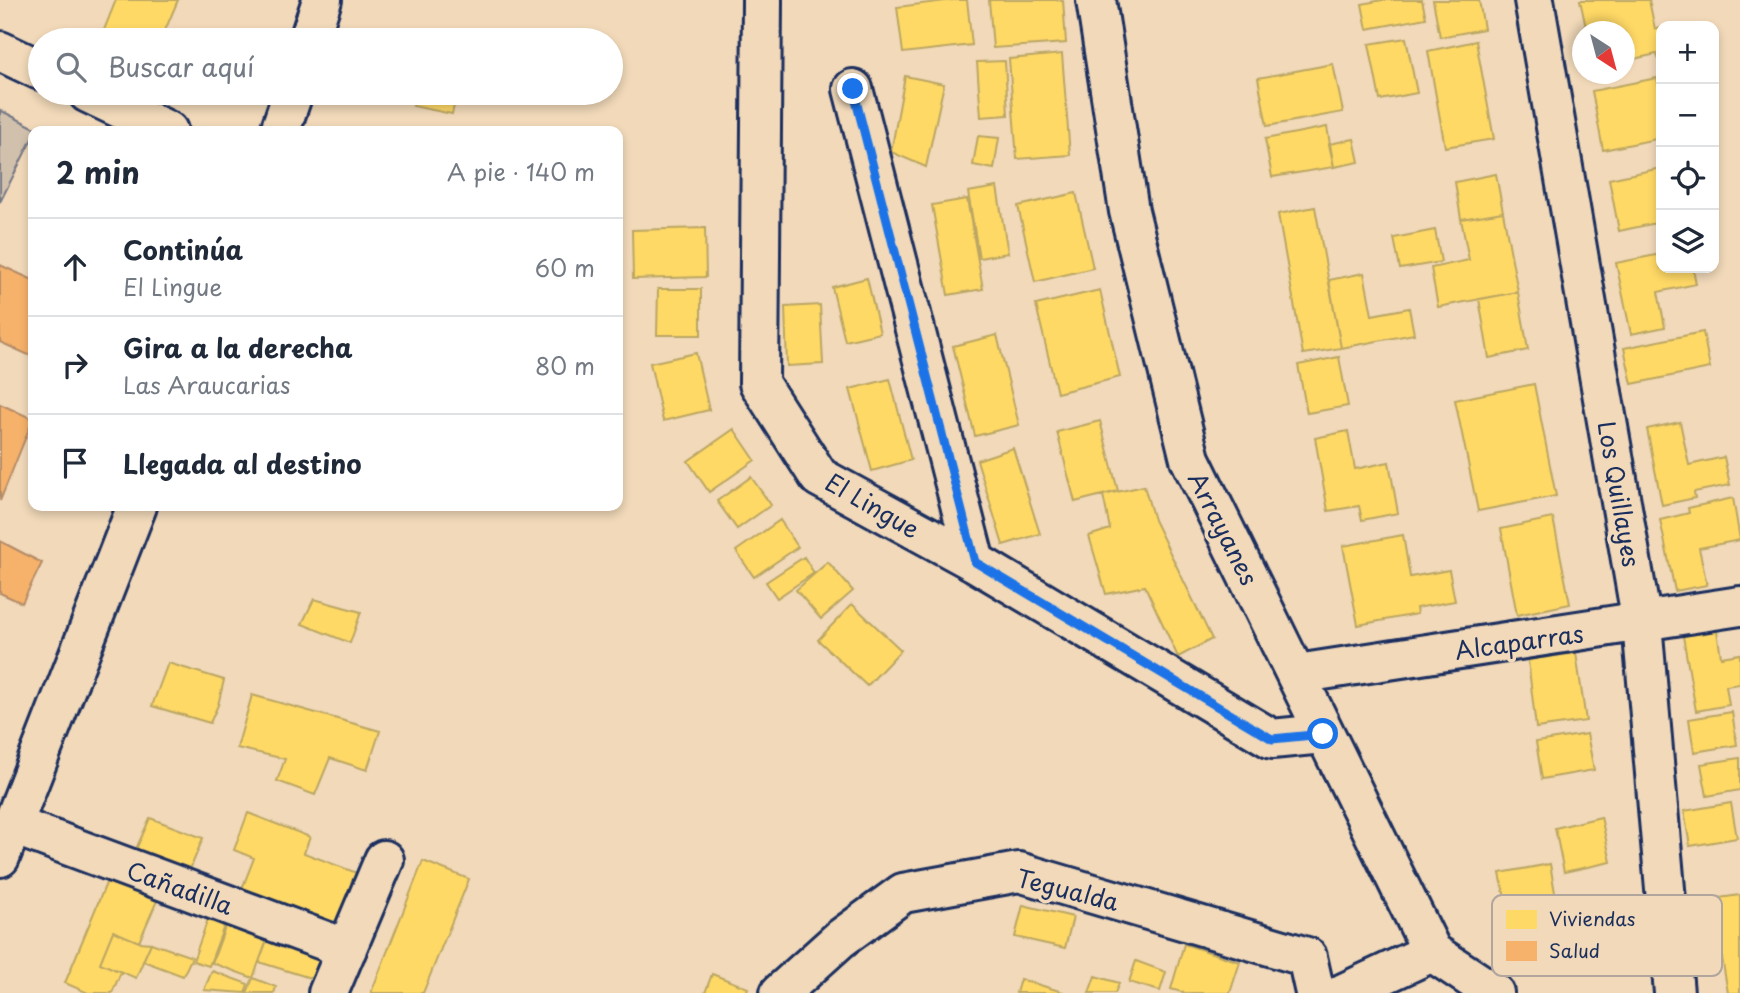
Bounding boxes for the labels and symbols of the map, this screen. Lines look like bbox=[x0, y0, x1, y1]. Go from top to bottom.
north arrow bbox=[1572, 21, 1635, 84]
route end bbox=[837, 73, 868, 104]
street label: Los Quillayes bbox=[1589, 418, 1651, 570]
street label: El Lingue bbox=[819, 463, 927, 547]
street label: Arrayanes bbox=[1180, 465, 1268, 591]
street label: Alcaparras bbox=[1452, 614, 1586, 668]
route start bbox=[1307, 718, 1338, 749]
street label: Cañadilla bbox=[122, 851, 238, 923]
street label: Tegualda bbox=[1013, 859, 1123, 919]
legend bbox=[1492, 895, 1722, 976]
text: Viviendas bbox=[1549, 904, 1635, 932]
text: Salud bbox=[1549, 936, 1600, 964]

